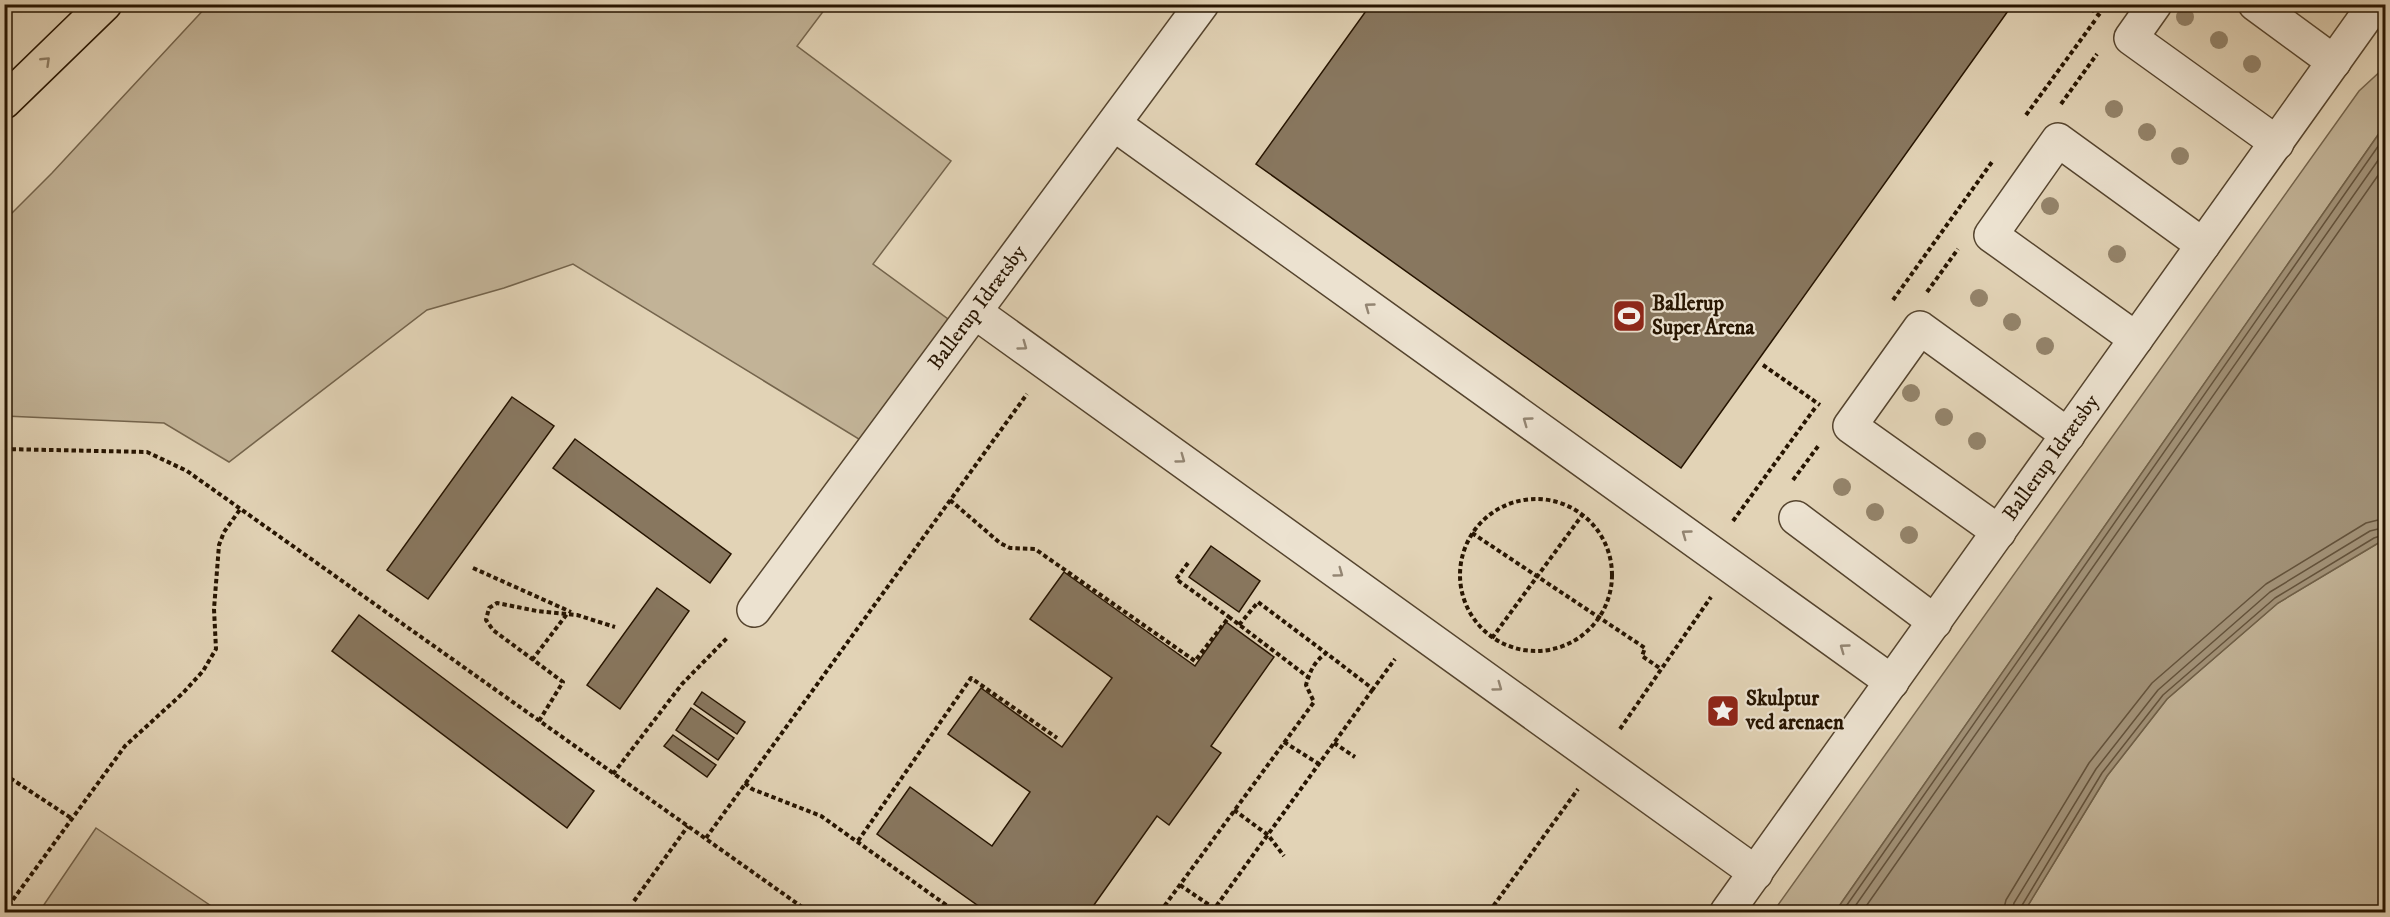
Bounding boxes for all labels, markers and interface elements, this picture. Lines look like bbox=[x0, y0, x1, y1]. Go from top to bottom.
one-way arrow bbox=[39, 58, 50, 69]
street label: Ballerup Idrætsby bbox=[923, 239, 1033, 375]
place label: Ballerup Super Arena bbox=[1652, 291, 1756, 341]
sports icon: Ballerup Super Arena bbox=[1611, 298, 1647, 334]
one-way arrow bbox=[1364, 303, 1375, 314]
one-way arrow bbox=[1016, 339, 1027, 350]
street label: Ballerup Idrætsby bbox=[1997, 389, 2106, 526]
one-way arrow bbox=[1523, 417, 1534, 428]
one-way arrow bbox=[1175, 452, 1186, 463]
one-way arrow bbox=[1681, 531, 1692, 542]
one-way arrow bbox=[1333, 566, 1344, 577]
one-way arrow bbox=[1840, 644, 1851, 655]
one-way arrow bbox=[1491, 680, 1502, 691]
place label: Skulptur ved arenaen bbox=[1745, 686, 1845, 736]
place icon: Skulptur ved arenaen bbox=[1705, 693, 1741, 729]

